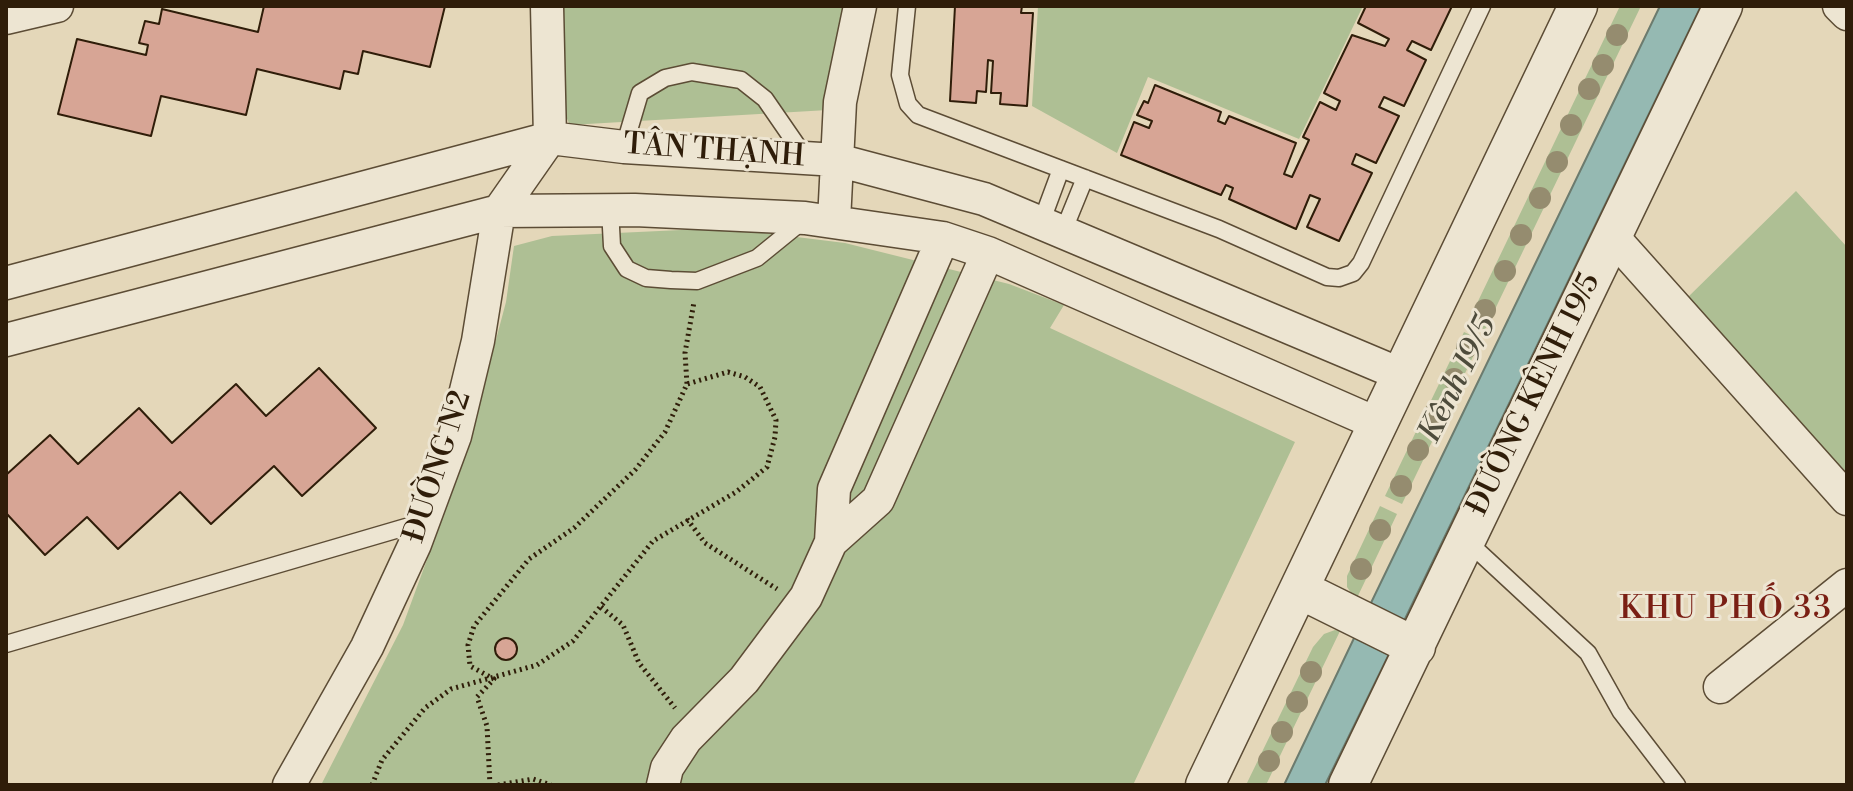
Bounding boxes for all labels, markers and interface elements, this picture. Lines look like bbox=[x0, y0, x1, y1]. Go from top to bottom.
street label: TÂN THẠNH bbox=[622, 128, 806, 176]
street label: ĐƯỜNG KÊNH 19/5 bbox=[1461, 268, 1609, 522]
water label: Kênh 19/5 bbox=[1412, 310, 1506, 450]
street label: ĐƯỜNG N2 bbox=[398, 387, 480, 547]
district label: KHU PHỐ 33 bbox=[1619, 591, 1833, 629]

